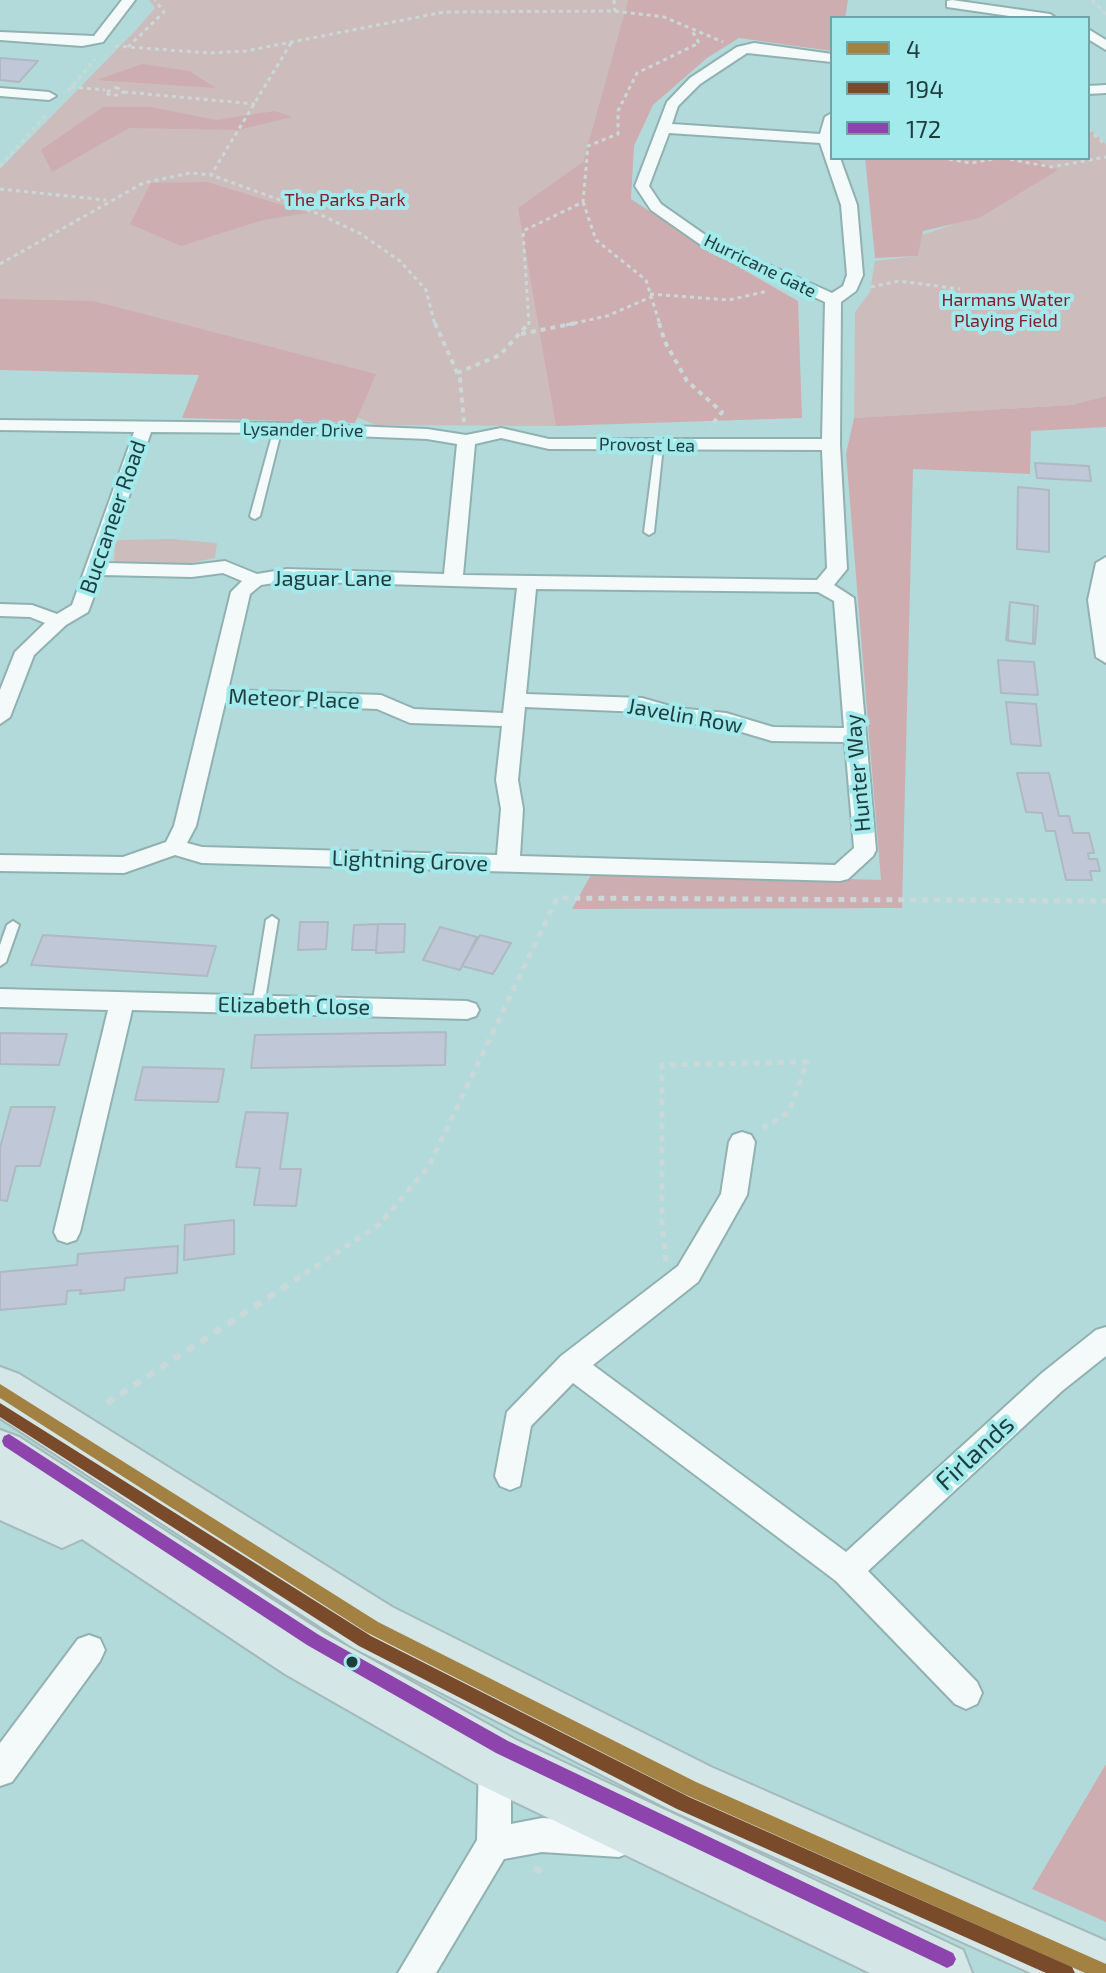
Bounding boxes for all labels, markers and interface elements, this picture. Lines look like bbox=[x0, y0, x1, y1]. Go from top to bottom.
legend bbox=[830, 16, 1090, 160]
text: 4 bbox=[906, 34, 921, 63]
text: 194 bbox=[906, 74, 944, 103]
text: 172 bbox=[906, 114, 941, 143]
park label: The Parks Park bbox=[284, 189, 406, 211]
street label: Hurricane Gate bbox=[701, 230, 819, 302]
park label: Harmans Water Playing Field bbox=[942, 289, 1070, 332]
street label: Lysander Drive bbox=[242, 418, 364, 442]
street label: Provost Lea bbox=[599, 433, 695, 457]
street label: Buccaneer Road bbox=[74, 437, 152, 597]
street label: Jaguar Lane bbox=[274, 566, 392, 592]
street label: Meteor Place bbox=[228, 684, 360, 714]
street label: Javelin Row bbox=[625, 693, 745, 739]
street label: Hunter Way bbox=[840, 713, 876, 833]
street label: Lightning Grove bbox=[331, 845, 489, 877]
street label: Elizabeth Close bbox=[217, 991, 371, 1021]
street label: Firlands bbox=[929, 1409, 1021, 1497]
unlabelled marker bbox=[344, 1654, 360, 1670]

